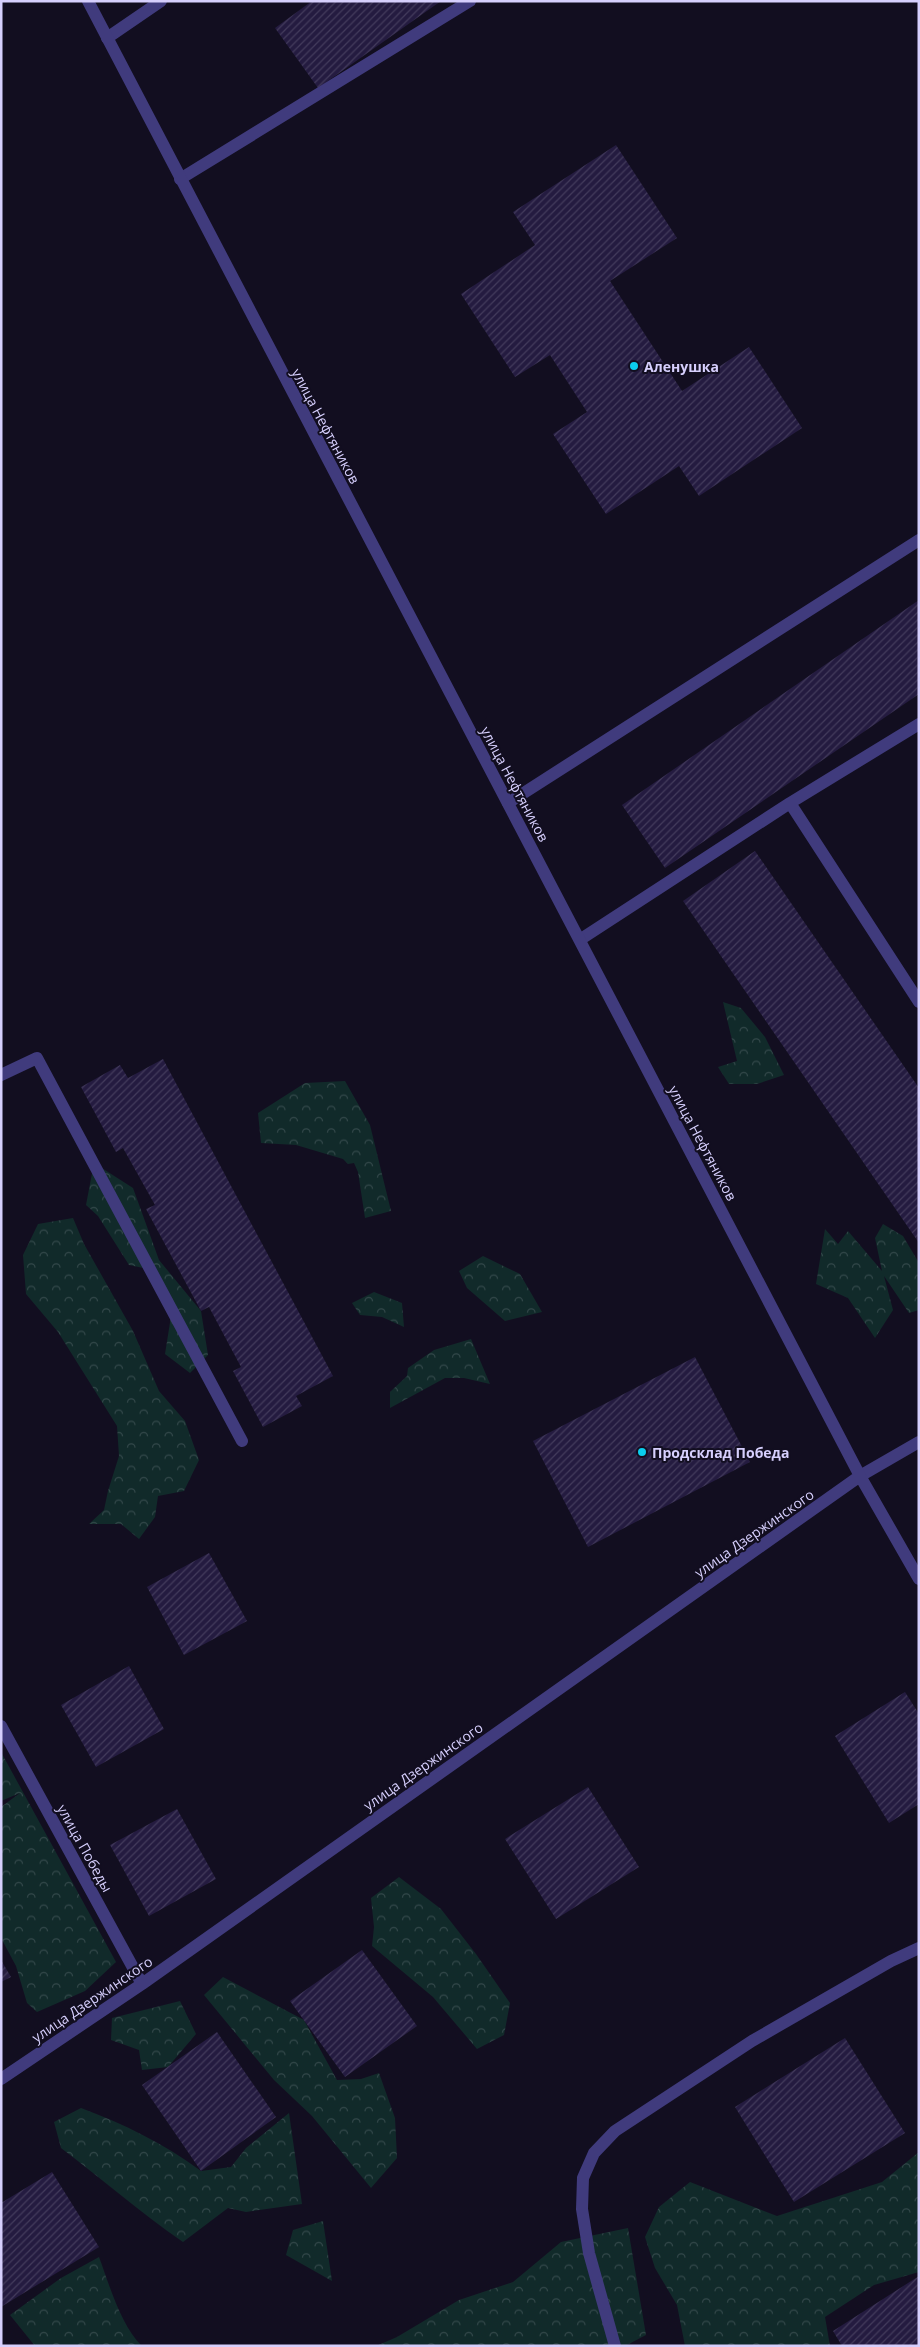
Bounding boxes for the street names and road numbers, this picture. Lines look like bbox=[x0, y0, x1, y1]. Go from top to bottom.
street label: улица Нефтяников bbox=[288, 365, 364, 487]
street label: улица Нефтяников bbox=[477, 723, 553, 845]
street label: улица Нефтяников bbox=[665, 1082, 741, 1204]
street label: улица Дзержинского bbox=[690, 1485, 818, 1581]
street label: улица Дзержинского bbox=[359, 1718, 487, 1814]
street label: улица Победы bbox=[53, 1801, 117, 1895]
street label: улица Дзержинского bbox=[28, 1951, 156, 2047]

